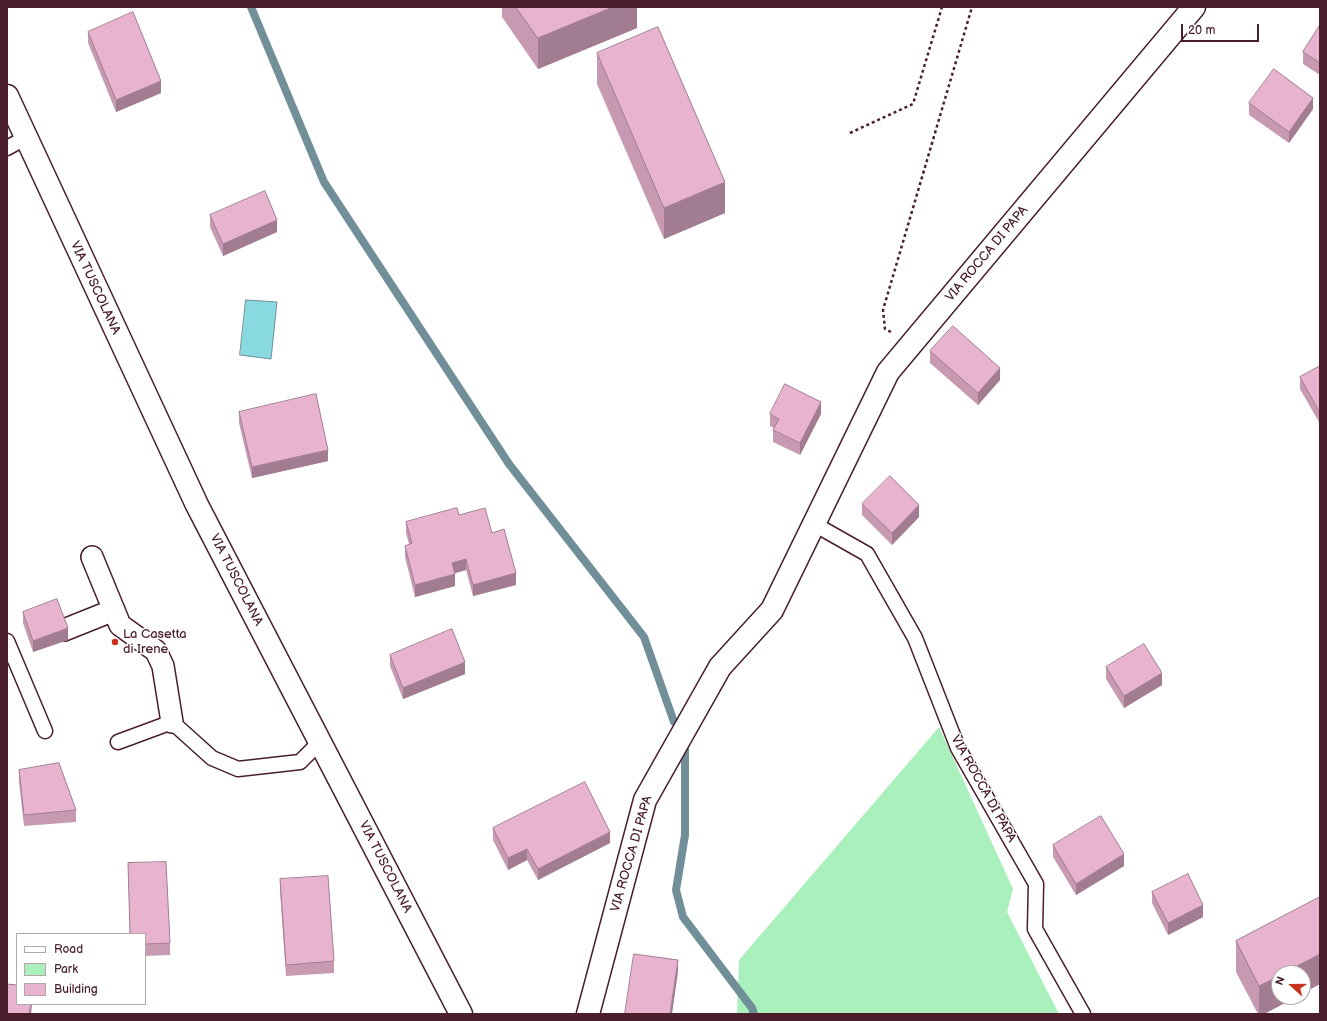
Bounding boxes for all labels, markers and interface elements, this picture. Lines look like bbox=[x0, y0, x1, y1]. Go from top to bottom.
scale bar bbox=[1183, 16, 1261, 42]
text: 20 m bbox=[1188, 23, 1215, 38]
street label: VIA ROCCA DI PAPA bbox=[942, 203, 1032, 305]
street label: VIA TUSCOLANA bbox=[67, 239, 123, 337]
street label: VIA TUSCOLANA bbox=[206, 531, 266, 629]
place label: La Casetta di Irene bbox=[123, 627, 187, 658]
marker: La Casetta di Irene bbox=[110, 637, 120, 647]
street label: VIA ROCCA DI PAPA bbox=[947, 733, 1019, 845]
street label: VIA ROCCA DI PAPA bbox=[608, 794, 656, 914]
street label: VIA TUSCOLANA bbox=[355, 818, 415, 916]
legend bbox=[16, 933, 146, 1005]
text: Road bbox=[54, 942, 83, 957]
text: Park bbox=[54, 962, 78, 977]
north arrow bbox=[1271, 965, 1311, 1005]
text: N bbox=[1273, 975, 1288, 987]
text: Building bbox=[54, 982, 98, 997]

